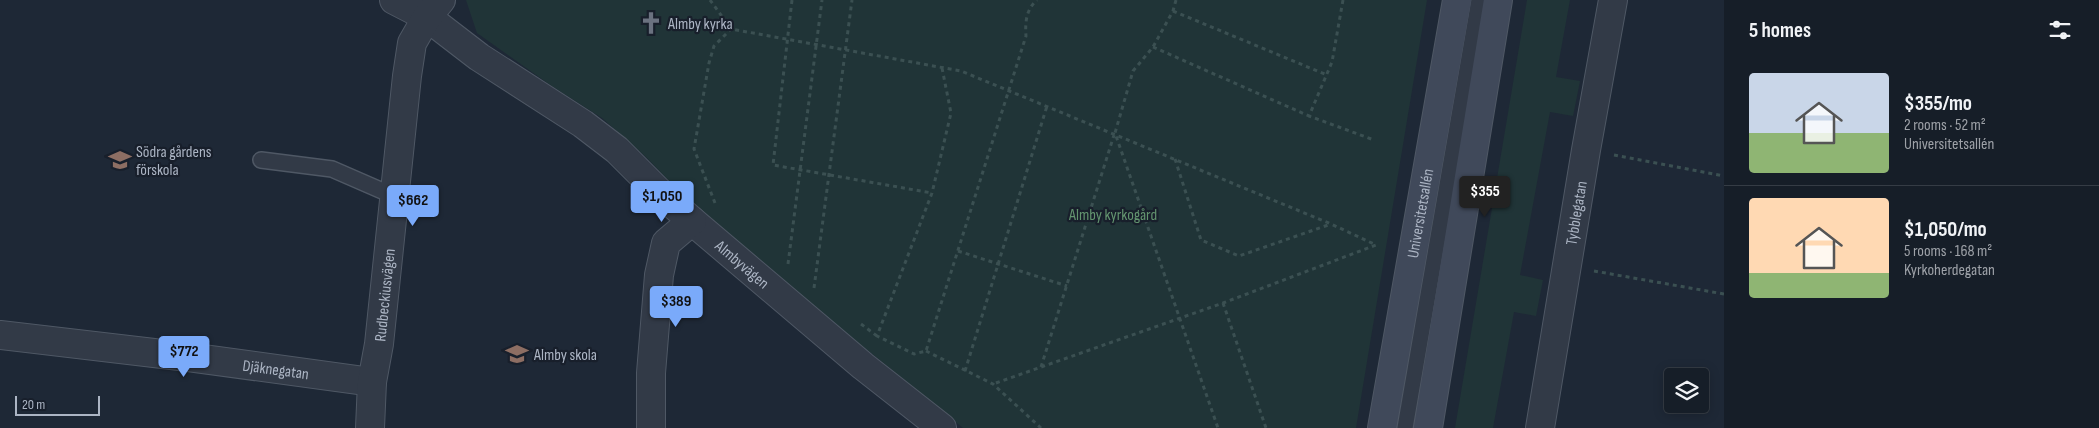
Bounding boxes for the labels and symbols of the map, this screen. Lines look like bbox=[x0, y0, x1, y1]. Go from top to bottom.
church icon: Almby kyrka bbox=[638, 10, 664, 36]
place label: Almby kyrka bbox=[667, 15, 733, 34]
place label: Södra gårdens förskola bbox=[136, 143, 212, 180]
school or university icon: Södra gårdens förskola bbox=[107, 147, 133, 173]
street label: Universitetsallén bbox=[1404, 167, 1438, 260]
pin: $355 bbox=[1455, 176, 1515, 218]
pin: $1,050 bbox=[621, 180, 703, 223]
street label: Tybblegatan bbox=[1562, 180, 1592, 247]
pin: $662 bbox=[383, 184, 443, 227]
park label: Almby kyrkogård bbox=[1068, 206, 1157, 225]
street label: Almbyvägen bbox=[710, 236, 773, 293]
street label: Rudbeckiusvägen bbox=[371, 248, 400, 343]
pin: $389 bbox=[646, 286, 706, 328]
pin: $772 bbox=[154, 336, 214, 378]
school or university icon: Almby skola bbox=[504, 341, 530, 367]
place label: Almby skola bbox=[533, 346, 597, 365]
street label: Djäknegatan bbox=[241, 357, 310, 384]
scale bar bbox=[15, 393, 100, 416]

